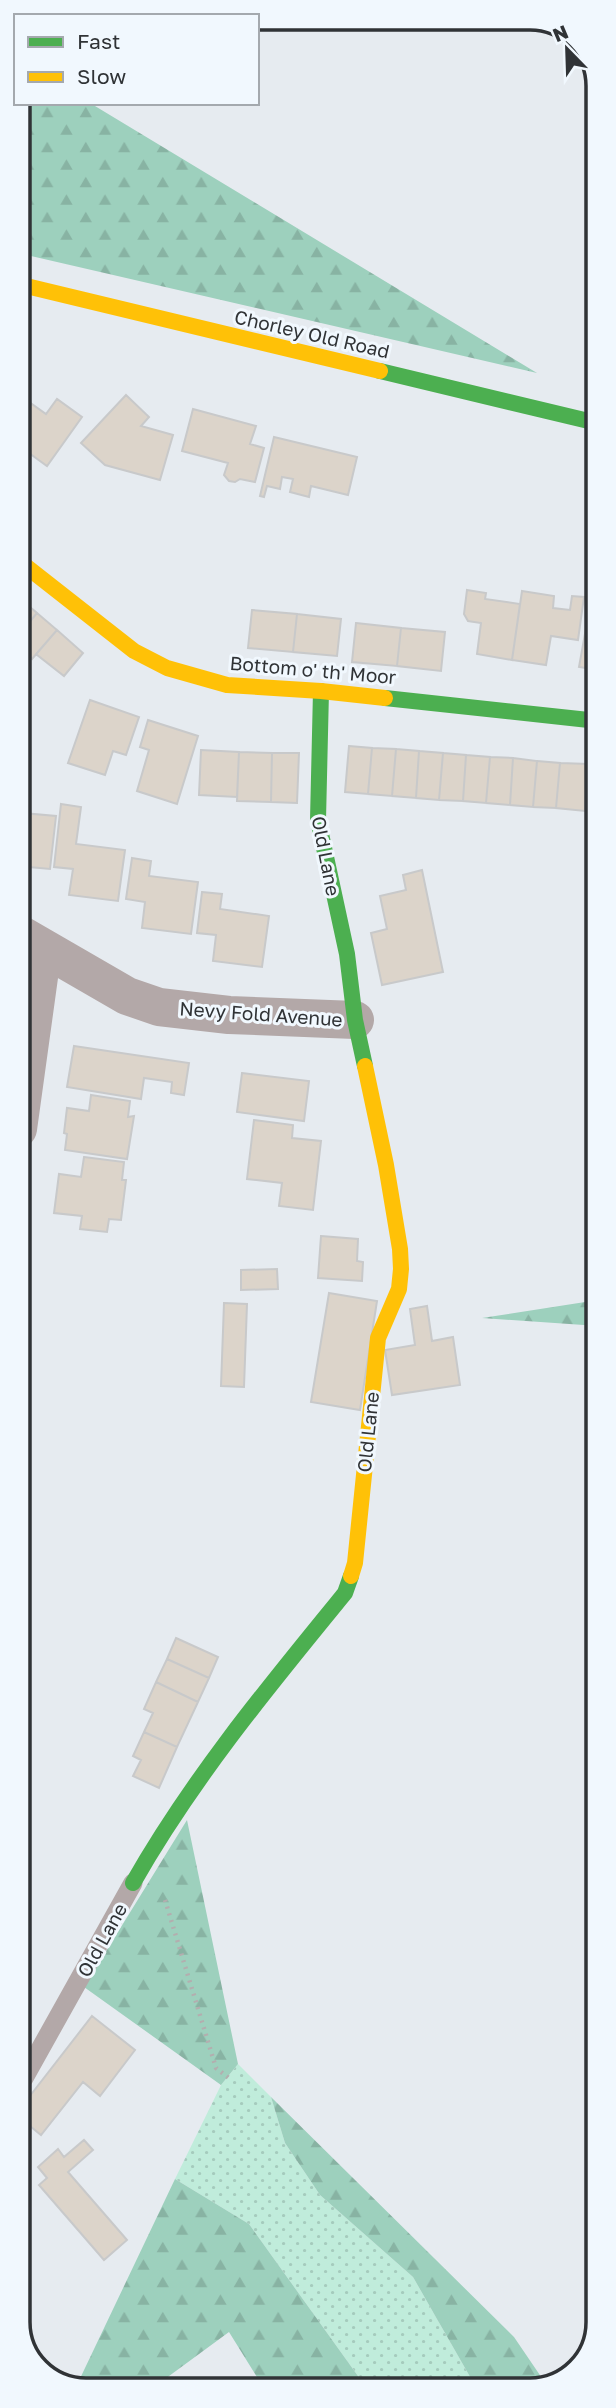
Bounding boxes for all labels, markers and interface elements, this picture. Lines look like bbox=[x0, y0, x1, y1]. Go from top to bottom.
legend bbox=[14, 14, 259, 105]
north arrow bbox=[532, 14, 602, 84]
text: N bbox=[549, 19, 571, 46]
text: Fast bbox=[77, 28, 120, 54]
text: Slow bbox=[77, 63, 126, 89]
street label: Chorley Old Road bbox=[232, 305, 392, 363]
street label: Bottom o' th' Moor bbox=[229, 651, 398, 688]
street label: Old Lane bbox=[307, 814, 345, 898]
street label: Nevy Fold Avenue bbox=[179, 996, 343, 1031]
street label: Old Lane bbox=[352, 1391, 383, 1473]
street label: Old Lane bbox=[72, 1899, 131, 1981]

